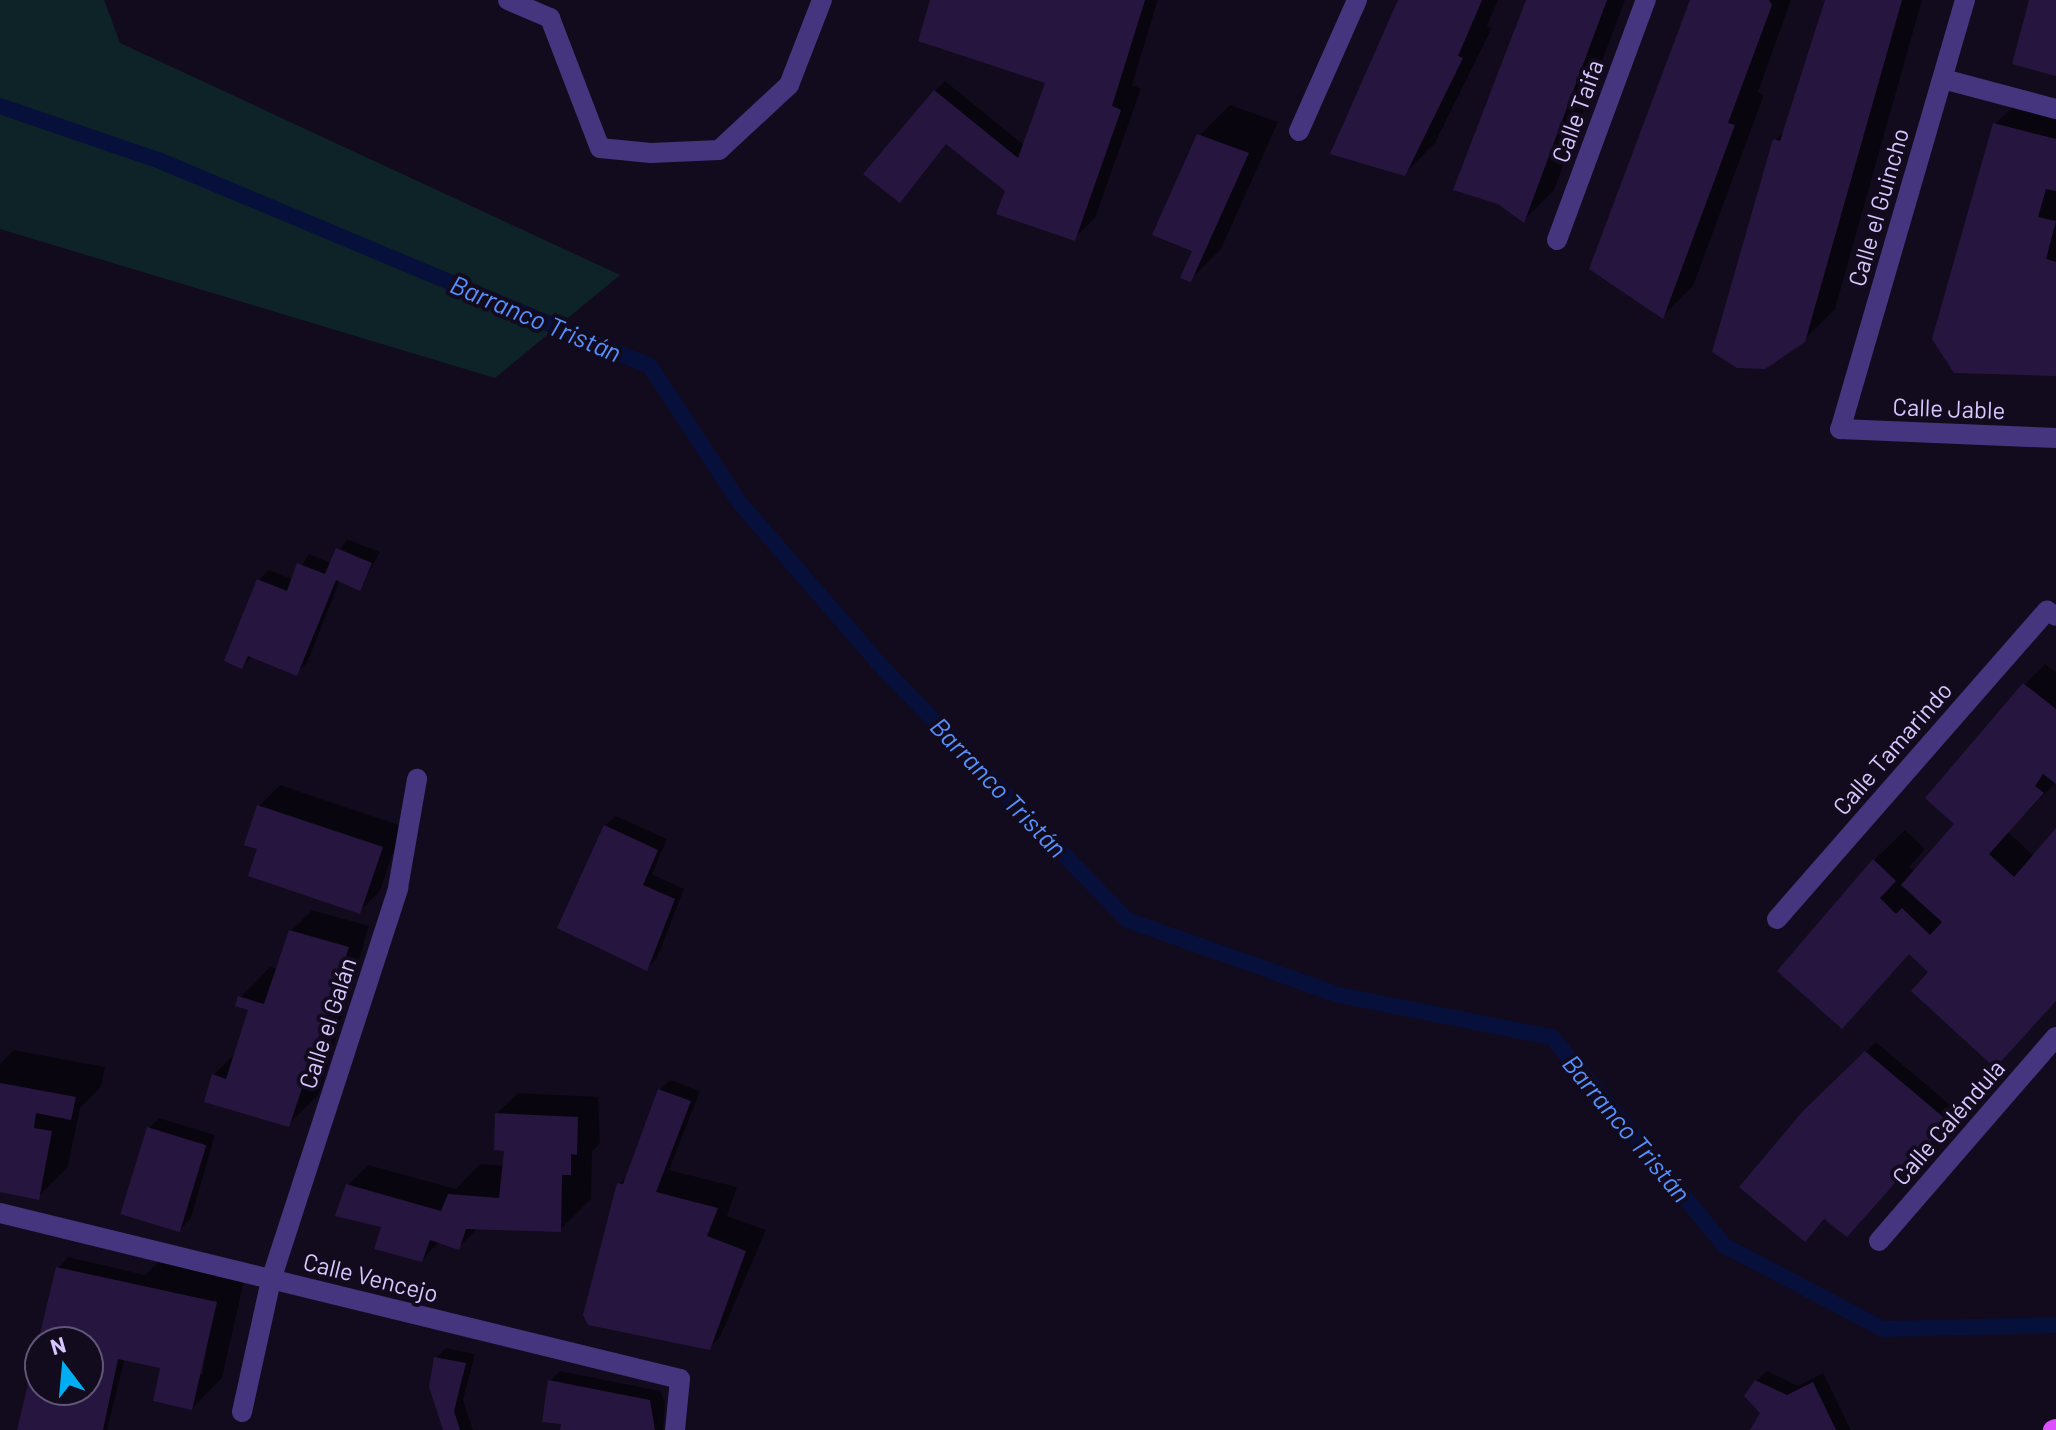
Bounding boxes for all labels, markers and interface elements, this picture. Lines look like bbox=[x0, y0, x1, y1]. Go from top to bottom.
street label: Calle Taifa bbox=[1545, 56, 1609, 166]
street label: Calle el Guincho bbox=[1842, 125, 1914, 289]
water label: Barranco Tristán bbox=[446, 268, 626, 368]
street label: Calle Jable bbox=[1892, 392, 2006, 424]
street label: Calle Tamarindo bbox=[1826, 676, 1958, 820]
water label: Barranco Tristán bbox=[924, 711, 1074, 863]
street label: Calle el Galán bbox=[292, 954, 362, 1092]
water label: Barranco Tristán bbox=[1556, 1048, 1698, 1208]
street label: Calle Caléndula bbox=[1886, 1053, 2010, 1191]
street label: Calle Vencejo bbox=[301, 1246, 441, 1308]
north arrow bbox=[24, 1326, 104, 1406]
text: N bbox=[47, 1330, 69, 1359]

